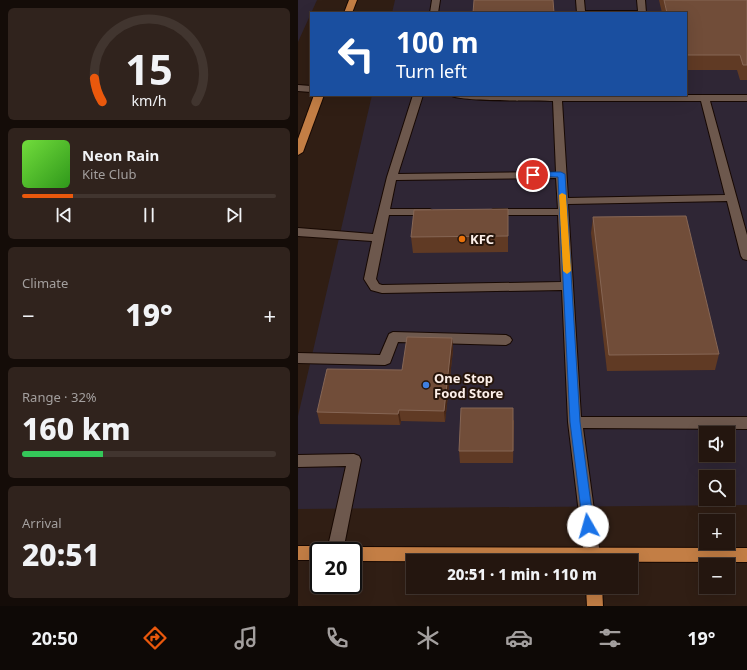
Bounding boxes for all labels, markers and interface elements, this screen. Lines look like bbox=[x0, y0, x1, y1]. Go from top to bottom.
text: 100 m bbox=[396, 23, 479, 61]
icon: left bbox=[330, 28, 382, 80]
text: 15 bbox=[125, 41, 173, 97]
text: Turn left bbox=[396, 59, 467, 83]
text: km/h bbox=[131, 90, 167, 109]
text: Neon Rain bbox=[82, 145, 159, 165]
pin bbox=[516, 158, 550, 192]
icon: arrive bbox=[522, 164, 544, 186]
text: Kite Club bbox=[82, 165, 136, 183]
icon: previous bbox=[53, 204, 75, 226]
icon: pause bbox=[138, 204, 160, 226]
icon: next bbox=[223, 204, 245, 226]
place label: KFC bbox=[470, 230, 494, 248]
marker: KFC bbox=[457, 234, 467, 244]
text: Climate bbox=[22, 274, 68, 292]
text: 19° bbox=[125, 294, 173, 335]
text: − bbox=[22, 300, 35, 330]
text: + bbox=[263, 300, 276, 330]
place label: One Stop Food Store bbox=[434, 369, 503, 402]
marker: One Stop Food Store bbox=[421, 380, 431, 390]
text: Range · 32% bbox=[22, 388, 97, 406]
text: 160 km bbox=[22, 408, 131, 449]
map controls bbox=[699, 426, 735, 594]
button: sound bbox=[699, 426, 735, 462]
button: search bbox=[699, 470, 735, 506]
position arrow bbox=[567, 505, 609, 547]
text: Arrival bbox=[22, 514, 62, 532]
button: + bbox=[699, 514, 735, 550]
text: 20:51 bbox=[22, 534, 100, 575]
speed limit sign: 20 bbox=[310, 542, 362, 594]
button: − bbox=[699, 558, 735, 594]
text: 20:51 · 1 min · 110 m bbox=[447, 564, 597, 584]
icon: directions bbox=[141, 624, 169, 652]
icon: music bbox=[232, 624, 260, 652]
icon: phone bbox=[323, 624, 351, 652]
icon: climate bbox=[414, 624, 442, 652]
icon: car bbox=[505, 624, 533, 652]
icon: filters bbox=[596, 624, 624, 652]
text: 20:50 bbox=[32, 626, 78, 650]
text: 19° bbox=[687, 626, 715, 650]

